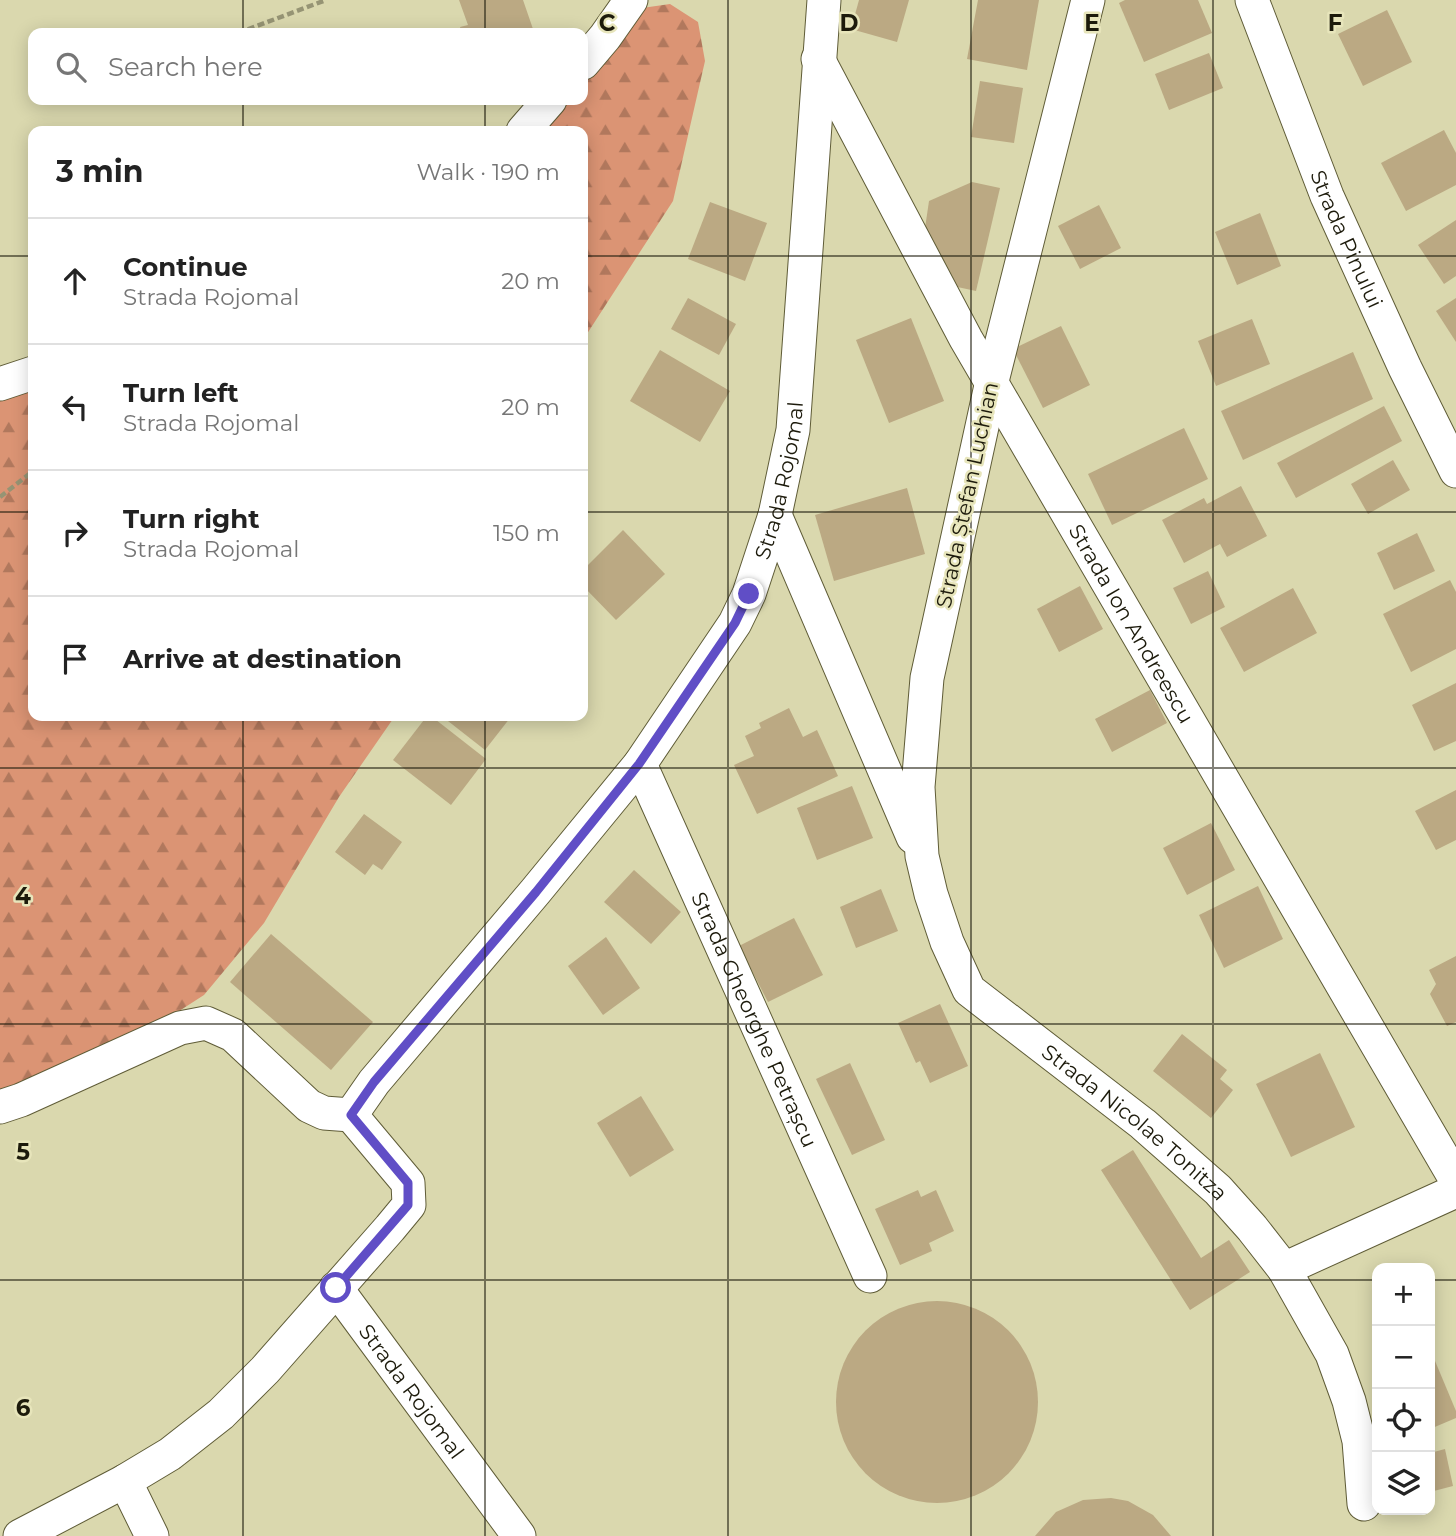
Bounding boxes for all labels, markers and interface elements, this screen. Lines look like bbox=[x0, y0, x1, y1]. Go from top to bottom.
text: C bbox=[599, 9, 616, 37]
text: D bbox=[840, 9, 859, 37]
text: E bbox=[1084, 9, 1100, 37]
text: F bbox=[1328, 9, 1343, 37]
search box bbox=[28, 28, 588, 105]
icon: search bbox=[52, 48, 90, 86]
text: Search here bbox=[108, 51, 263, 83]
text: 3 min bbox=[56, 153, 143, 190]
text: Walk · 190 m bbox=[416, 158, 560, 186]
street label: Strada Pinului bbox=[1306, 166, 1388, 312]
text: Continue bbox=[123, 251, 248, 283]
icon: ahead bbox=[56, 262, 94, 300]
text: 20 m bbox=[501, 267, 560, 295]
text: Strada Rojomal bbox=[123, 283, 299, 311]
text: Turn left bbox=[123, 377, 239, 409]
street label: Strada Ștefan Luchian bbox=[931, 380, 1004, 611]
icon: left bbox=[56, 388, 94, 426]
text: 20 m bbox=[501, 393, 560, 421]
street label: Strada Rojomal bbox=[749, 401, 808, 562]
text: Strada Rojomal bbox=[123, 409, 299, 437]
text: Turn right bbox=[123, 503, 259, 535]
icon: right bbox=[56, 514, 94, 552]
text: 150 m bbox=[493, 519, 560, 547]
street label: Strada Ion Andreescu bbox=[1064, 520, 1199, 727]
text: Strada Rojomal bbox=[123, 535, 299, 563]
route end bbox=[733, 578, 764, 609]
icon: arrive bbox=[56, 640, 94, 678]
text: Arrive at destination bbox=[123, 643, 402, 675]
text: 4 bbox=[15, 882, 31, 910]
street label: Strada Gheorghe Petrașcu bbox=[687, 888, 823, 1151]
street label: Strada Nicolae Tonitza bbox=[1037, 1039, 1233, 1205]
text: 5 bbox=[16, 1138, 30, 1166]
map controls bbox=[1372, 1263, 1435, 1515]
button: + bbox=[1372, 1263, 1435, 1326]
route start bbox=[320, 1272, 351, 1303]
street label: Strada Rojomal bbox=[354, 1319, 470, 1463]
button: − bbox=[1372, 1326, 1435, 1389]
button: locate bbox=[1372, 1389, 1435, 1452]
text: 6 bbox=[16, 1394, 31, 1422]
button: layers bbox=[1372, 1452, 1435, 1515]

